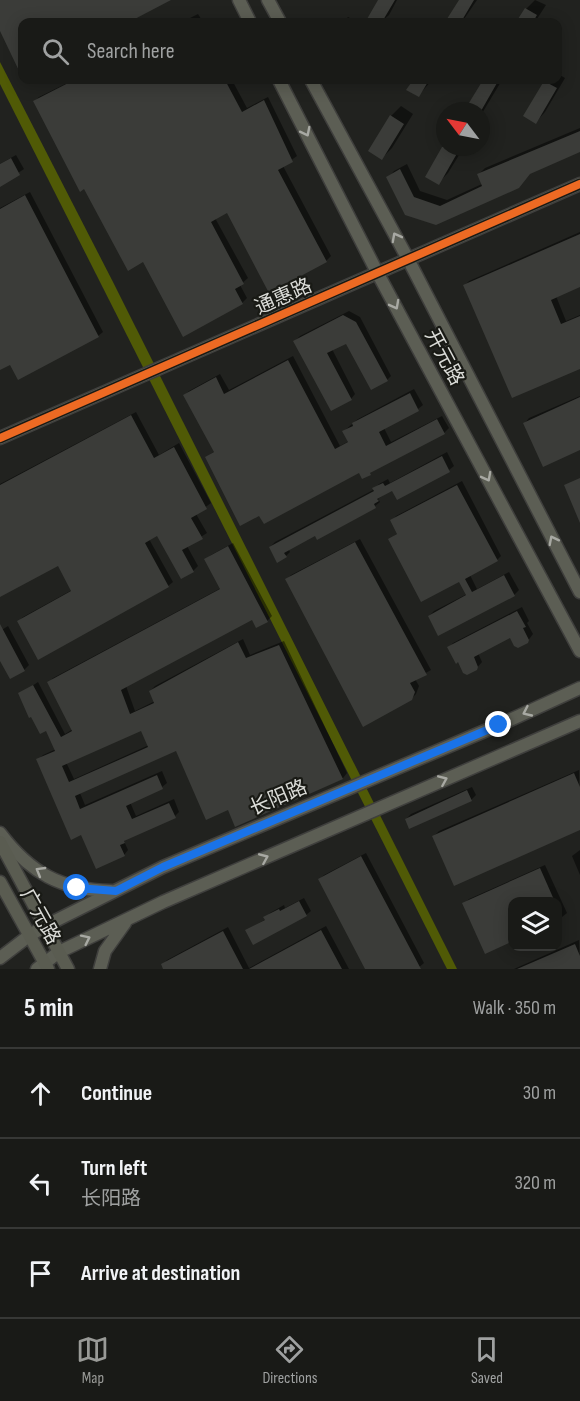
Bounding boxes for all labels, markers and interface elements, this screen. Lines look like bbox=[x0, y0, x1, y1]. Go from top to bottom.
search box bbox=[18, 18, 562, 84]
icon: search bbox=[39, 35, 72, 68]
text: Search here bbox=[87, 38, 174, 65]
north arrow bbox=[436, 102, 490, 156]
one-way arrow bbox=[298, 125, 310, 136]
one-way arrow bbox=[392, 232, 403, 243]
street label: 通惠路 bbox=[251, 274, 316, 320]
one-way arrow bbox=[388, 299, 399, 309]
street label: 开元路 bbox=[419, 325, 469, 390]
one-way arrow bbox=[480, 471, 491, 481]
one-way arrow bbox=[549, 536, 560, 547]
one-way arrow bbox=[522, 705, 533, 717]
route end bbox=[485, 711, 511, 737]
street label: 长阳路 bbox=[246, 775, 311, 821]
one-way arrow bbox=[436, 776, 447, 788]
one-way arrow bbox=[257, 853, 268, 865]
one-way arrow bbox=[36, 867, 46, 878]
route start bbox=[63, 874, 89, 900]
street label: 广元路 bbox=[15, 884, 65, 949]
map controls bbox=[508, 897, 562, 951]
button: layers bbox=[508, 897, 562, 951]
one-way arrow bbox=[80, 935, 91, 946]
text: 5 min bbox=[24, 993, 74, 1024]
text: Walk · 350 m bbox=[473, 996, 556, 1020]
icon: ahead bbox=[24, 1077, 57, 1110]
text: Continue bbox=[81, 1080, 152, 1107]
text: 30 m bbox=[523, 1081, 556, 1105]
text: Turn left bbox=[81, 1155, 147, 1182]
icon: left bbox=[24, 1167, 57, 1200]
text: 320 m bbox=[514, 1171, 556, 1195]
text: 长阳路 bbox=[81, 1187, 141, 1211]
icon: arrive bbox=[24, 1257, 57, 1290]
text: Arrive at destination bbox=[81, 1260, 240, 1287]
tab: Map bbox=[76, 1333, 109, 1388]
tab: Directions bbox=[262, 1333, 317, 1388]
tab: Saved bbox=[470, 1333, 503, 1388]

